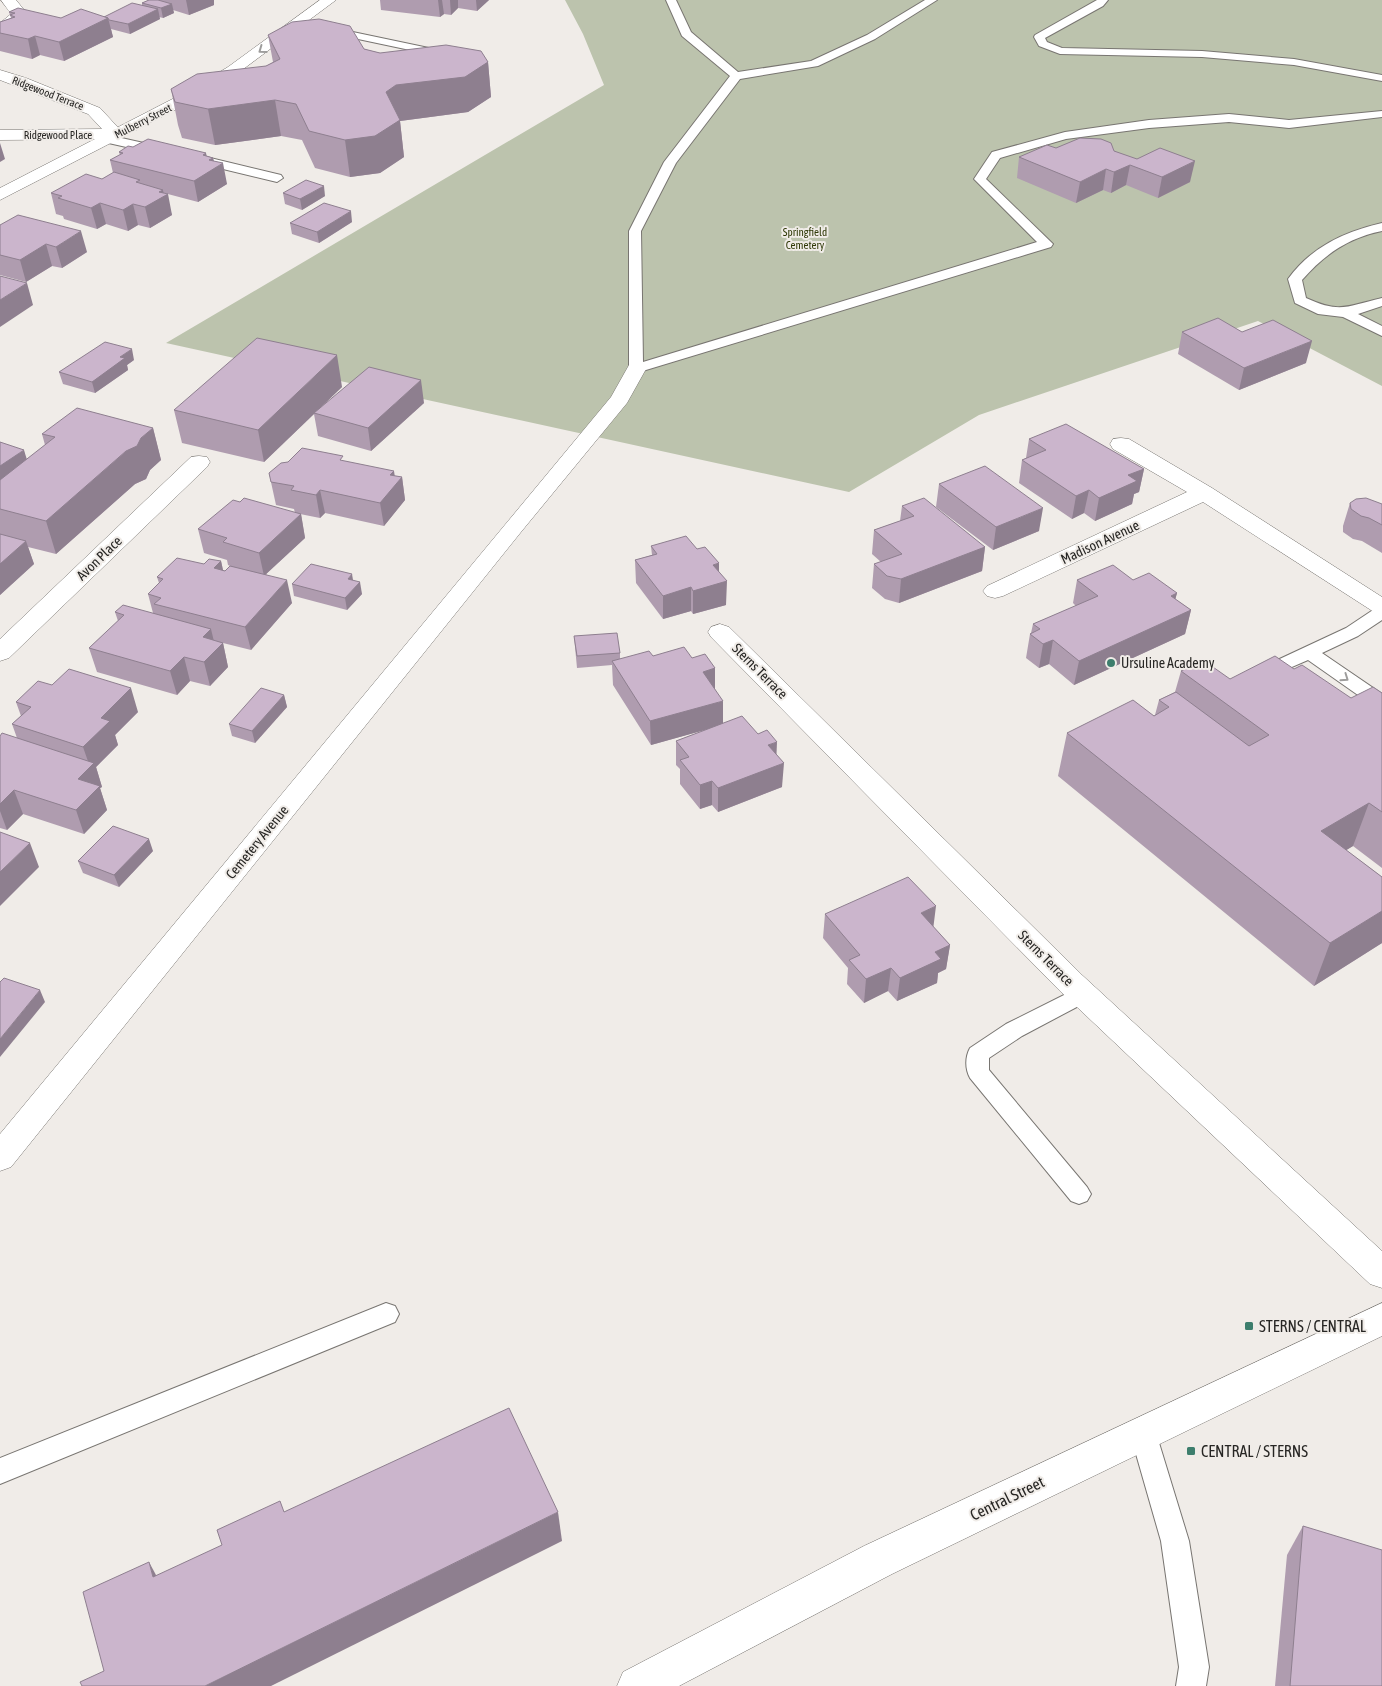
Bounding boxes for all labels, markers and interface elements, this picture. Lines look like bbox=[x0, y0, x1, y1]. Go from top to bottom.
one-way arrow bbox=[258, 44, 268, 53]
street label: Ridgewood Terrace bbox=[10, 74, 86, 112]
street label: Mulberry Street bbox=[112, 101, 174, 141]
street label: Ridgewood Place bbox=[24, 129, 92, 141]
park label: Springfield Cemetery bbox=[783, 226, 827, 251]
street label: Madison Avenue bbox=[1058, 517, 1142, 567]
street label: Avon Place bbox=[73, 533, 125, 583]
street label: Sterns Terrace bbox=[729, 640, 791, 702]
place label: Ursuline Academy bbox=[1121, 655, 1215, 671]
marker: Ursuline Academy bbox=[1105, 657, 1117, 669]
one-way arrow bbox=[1339, 672, 1349, 681]
street label: Cemetery Avenue bbox=[222, 802, 292, 882]
street label: Sterns Terrace bbox=[1015, 927, 1077, 989]
place label: STERNS / CENTRAL bbox=[1259, 1317, 1367, 1335]
marker: STERNS / CENTRAL bbox=[1243, 1320, 1255, 1332]
place label: CENTRAL / STERNS bbox=[1201, 1442, 1308, 1460]
marker: CENTRAL / STERNS bbox=[1185, 1445, 1197, 1457]
street label: Central Street bbox=[967, 1472, 1047, 1524]

